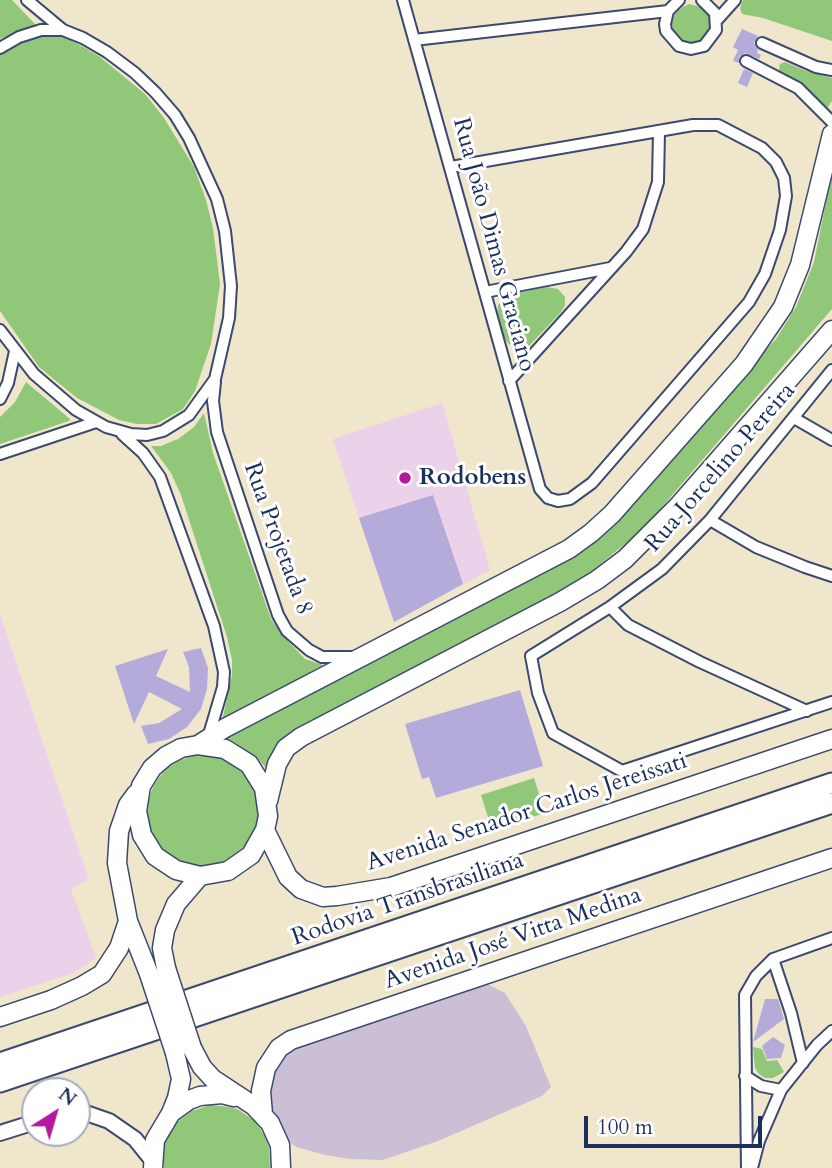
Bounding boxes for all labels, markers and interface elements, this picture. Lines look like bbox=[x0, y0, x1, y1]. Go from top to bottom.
street label: Rua João Dimas Graciano bbox=[445, 115, 541, 375]
street label: Rua Jorcelino Pereira bbox=[640, 377, 802, 559]
street label: Rua Projetada 8 bbox=[236, 459, 318, 619]
place label: Rodobens bbox=[419, 464, 526, 492]
marker: Rodobens bbox=[397, 470, 413, 486]
street label: Avenida Senador Carlos Jereissati bbox=[363, 748, 691, 878]
street label: Rodovia Transbrasiliana bbox=[288, 847, 528, 953]
street label: Avenida José Vitta Medina bbox=[381, 881, 645, 997]
north arrow bbox=[21, 1077, 91, 1147]
text: N bbox=[53, 1081, 82, 1112]
scale bar bbox=[587, 1102, 766, 1146]
text: 100 m bbox=[597, 1113, 653, 1142]

